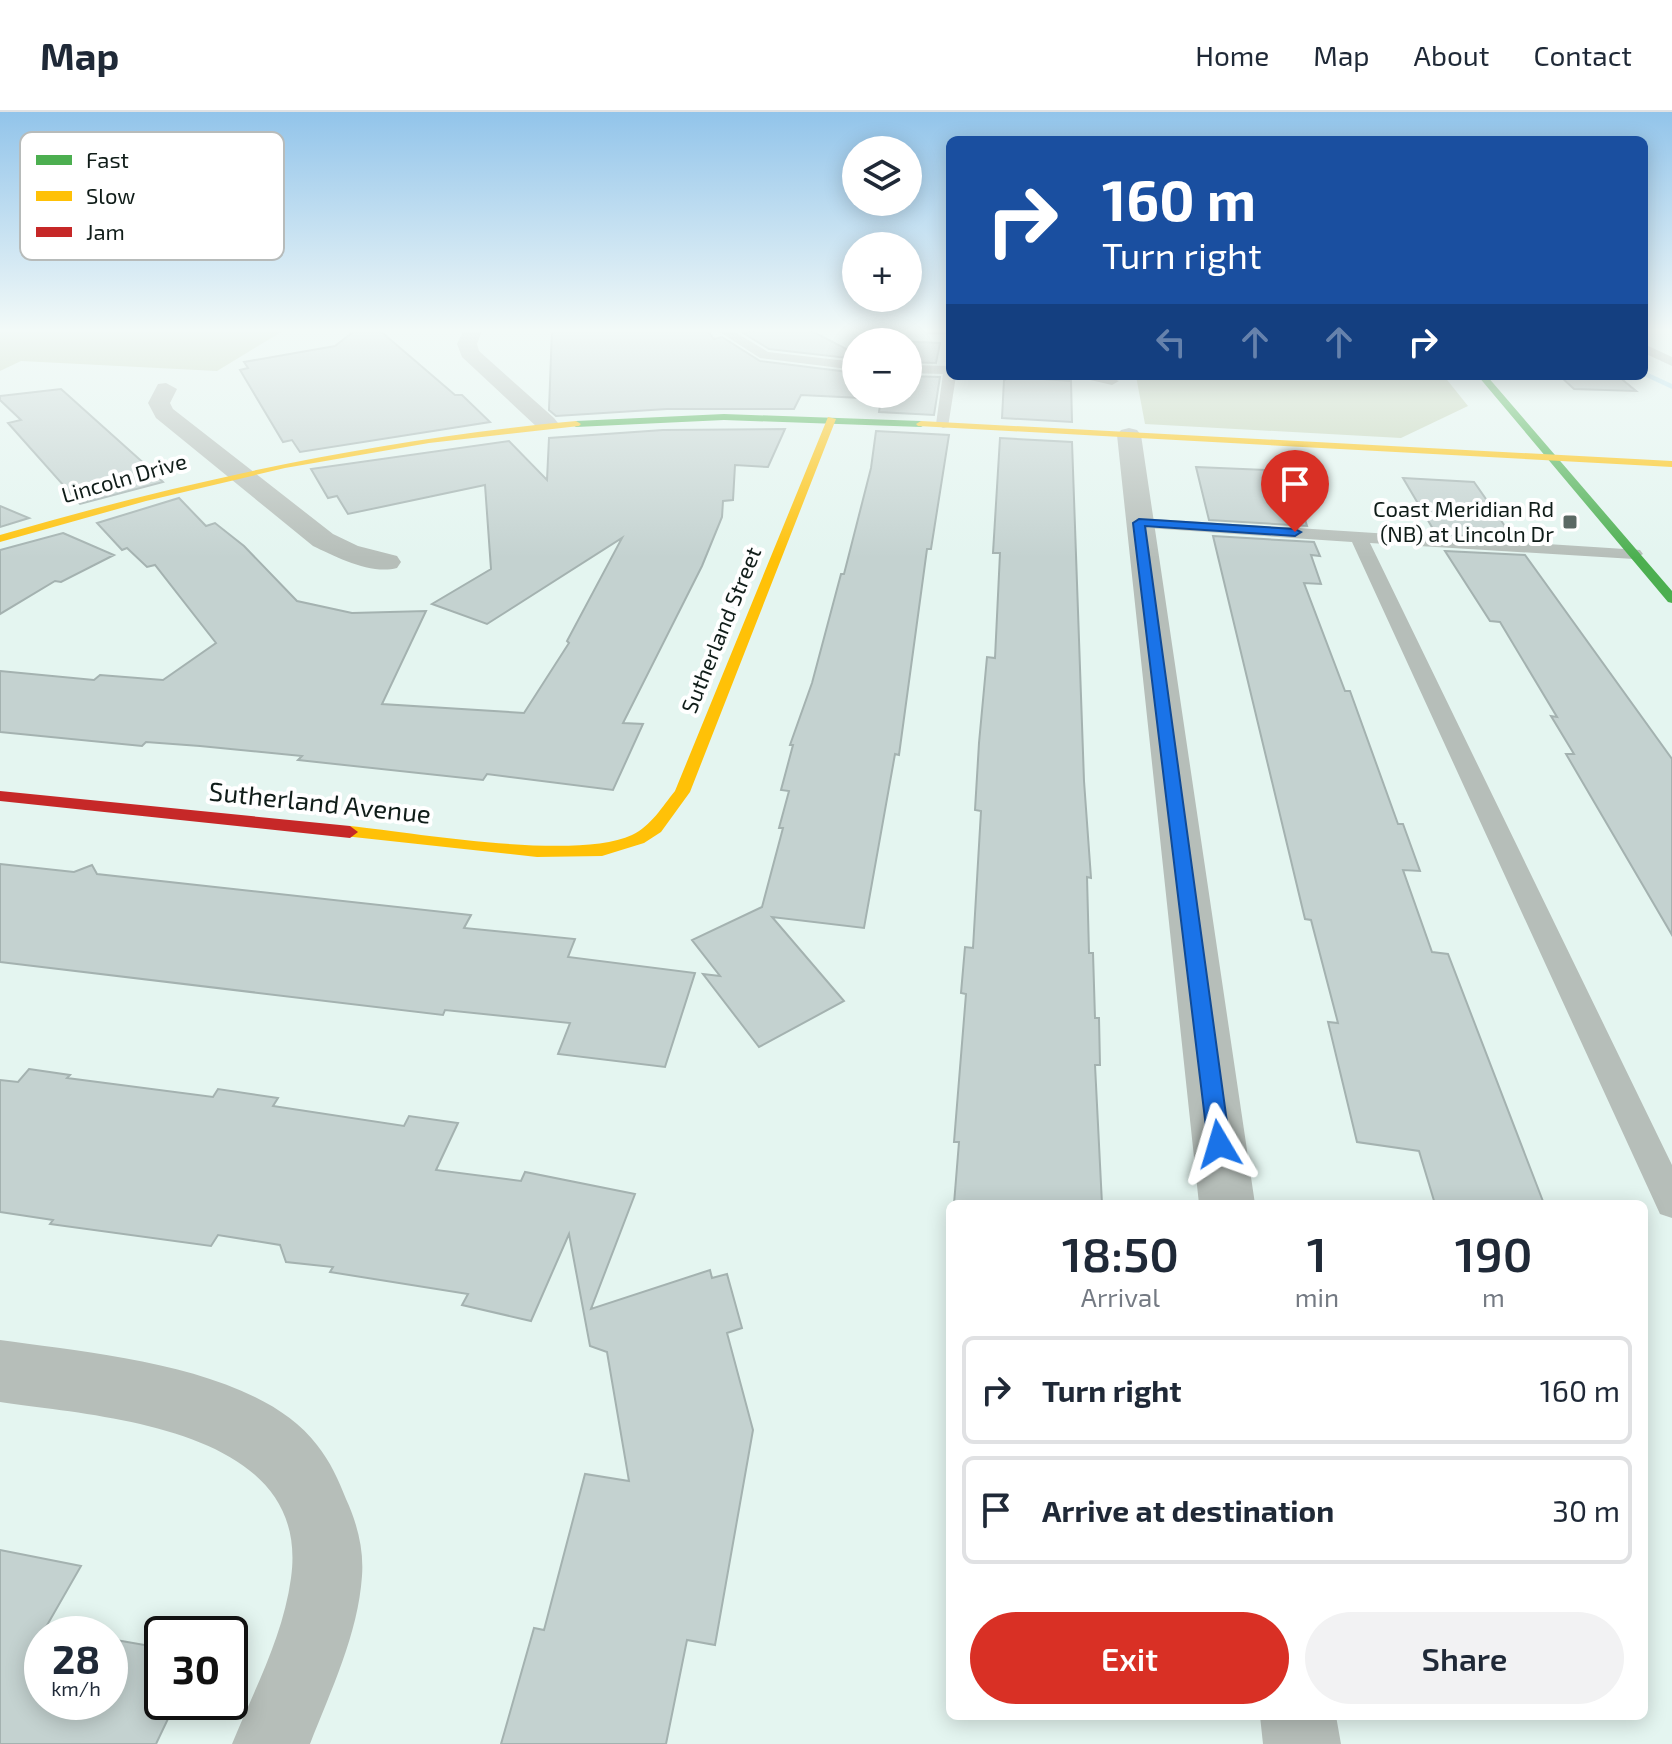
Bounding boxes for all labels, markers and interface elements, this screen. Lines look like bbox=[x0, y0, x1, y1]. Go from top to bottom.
text: Map bbox=[40, 32, 119, 78]
text: Home bbox=[1195, 38, 1269, 72]
text: Map bbox=[1313, 38, 1370, 72]
text: About bbox=[1414, 38, 1489, 72]
text: Contact bbox=[1533, 38, 1632, 72]
legend bbox=[20, 132, 284, 260]
map controls bbox=[842, 136, 922, 408]
button: layers bbox=[842, 136, 922, 216]
text: Fast bbox=[86, 146, 129, 172]
text: 160 m bbox=[1102, 165, 1256, 232]
icon: right bbox=[970, 168, 1074, 272]
text: Slow bbox=[86, 182, 135, 208]
text: Jam bbox=[86, 218, 125, 244]
button: + bbox=[842, 232, 922, 312]
text: Turn right bbox=[1102, 233, 1262, 276]
icon: left bbox=[1149, 320, 1193, 364]
icon: ahead bbox=[1233, 320, 1277, 364]
icon: ahead bbox=[1317, 320, 1361, 364]
icon: right bbox=[1401, 320, 1445, 364]
button: − bbox=[842, 328, 922, 408]
street label: Lincoln Drive bbox=[58, 447, 189, 507]
pin bbox=[1261, 450, 1329, 532]
icon: arrive bbox=[1273, 462, 1317, 506]
place label: Coast Meridian Rd (NB) at Lincoln Dr bbox=[1373, 495, 1554, 546]
marker: Coast Meridian Rd (NB) at Lincoln Dr bbox=[1561, 513, 1579, 531]
street label: Sutherland Street bbox=[675, 543, 765, 716]
street label: Sutherland Avenue bbox=[208, 774, 433, 829]
position arrow bbox=[1177, 1102, 1261, 1186]
text: 18:50 bbox=[1062, 1224, 1179, 1282]
text: 1 bbox=[1307, 1224, 1327, 1282]
text: 190 bbox=[1455, 1224, 1532, 1282]
text: Arrival bbox=[1081, 1281, 1160, 1312]
text: min bbox=[1295, 1281, 1339, 1312]
text: m bbox=[1482, 1281, 1505, 1312]
icon: right bbox=[974, 1368, 1018, 1412]
text: Turn right bbox=[1042, 1372, 1182, 1408]
text: 160 m bbox=[1540, 1372, 1620, 1408]
icon: arrive bbox=[974, 1488, 1018, 1532]
text: Arrive at destination bbox=[1042, 1492, 1334, 1528]
text: 30 m bbox=[1552, 1492, 1620, 1528]
button: Exit bbox=[970, 1612, 1289, 1704]
button: Share bbox=[1305, 1612, 1624, 1704]
speed limit sign: 30 bbox=[144, 1616, 248, 1720]
text: 28 bbox=[52, 1634, 100, 1682]
text: km/h bbox=[51, 1676, 101, 1700]

